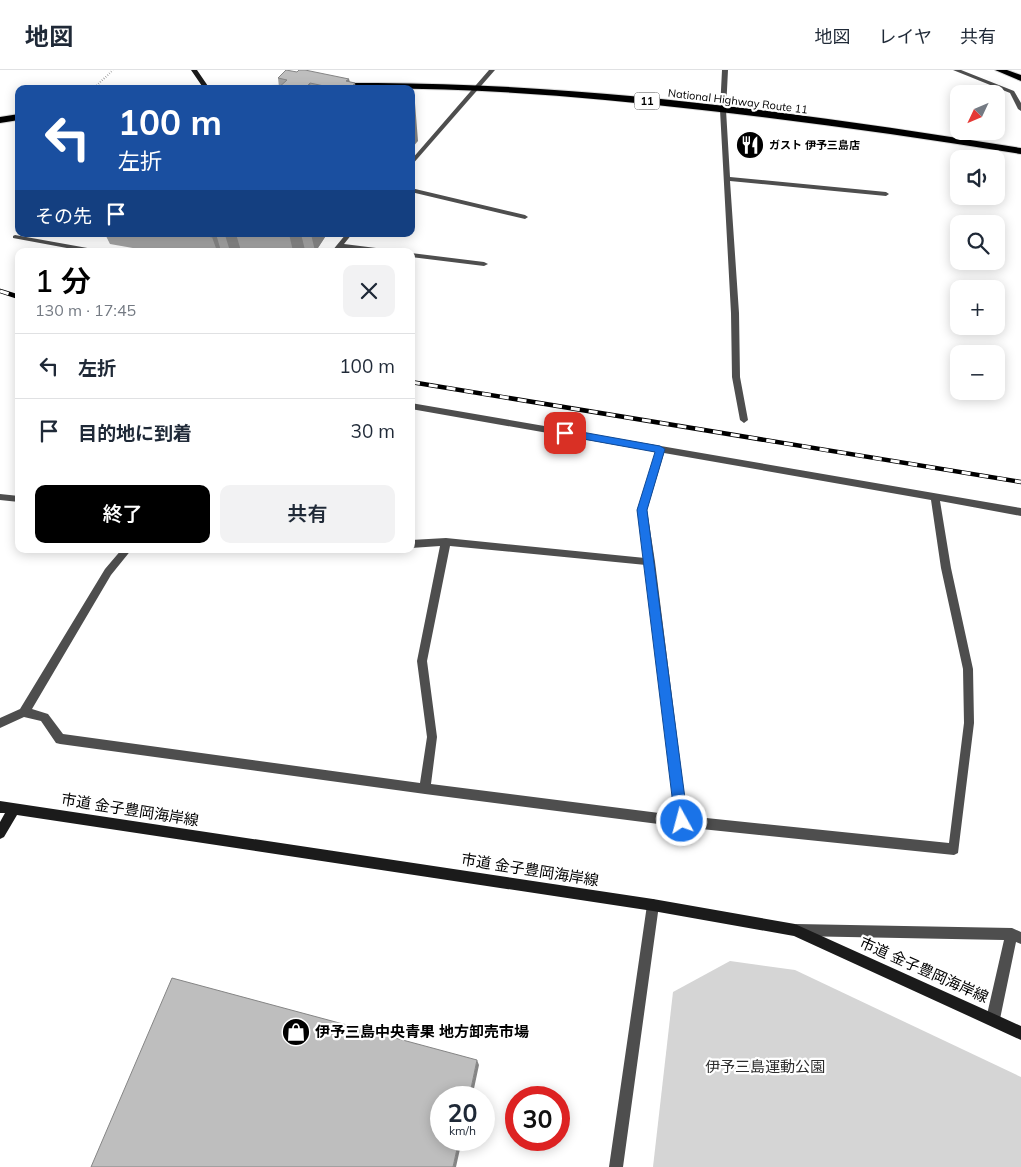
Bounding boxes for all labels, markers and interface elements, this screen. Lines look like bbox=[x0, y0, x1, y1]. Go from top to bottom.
text: 地図 bbox=[25, 21, 73, 51]
text: 地図 bbox=[815, 25, 851, 48]
text: レイヤ bbox=[879, 25, 932, 48]
text: 共有 bbox=[960, 25, 996, 48]
street label: National Highway Route 11 bbox=[667, 85, 809, 117]
north arrow bbox=[950, 85, 1005, 140]
map controls bbox=[950, 85, 1005, 400]
road number: 11 bbox=[634, 92, 660, 110]
text: 100 m bbox=[118, 100, 222, 144]
icon: left bbox=[35, 105, 100, 170]
restaurant icon: ガスト 伊予三島店 bbox=[735, 130, 765, 160]
place label: ガスト 伊予三島店 bbox=[769, 138, 860, 152]
text: 左折 bbox=[118, 147, 162, 175]
button: sound bbox=[950, 150, 1005, 205]
icon: arrive bbox=[102, 200, 130, 228]
text: その先 bbox=[35, 204, 92, 228]
button: search bbox=[950, 215, 1005, 270]
text: 1 分 bbox=[35, 262, 91, 300]
button: close bbox=[343, 265, 395, 317]
button: + bbox=[950, 280, 1005, 335]
text: 130 m · 17:45 bbox=[35, 300, 136, 320]
button: − bbox=[950, 345, 1005, 400]
icon: left bbox=[35, 352, 63, 380]
text: 100 m bbox=[339, 354, 395, 378]
text: 左折 bbox=[78, 356, 116, 380]
pin bbox=[544, 412, 586, 454]
icon: arrive bbox=[35, 417, 63, 445]
text: 30 m bbox=[351, 419, 395, 443]
icon: arrive bbox=[551, 419, 579, 447]
text: 目的地に到着 bbox=[78, 421, 192, 445]
button: 終了 bbox=[35, 485, 210, 543]
button: 共有 bbox=[220, 485, 395, 543]
street label: 市道 金子豊岡海岸線 bbox=[60, 789, 200, 830]
position arrow bbox=[655, 794, 707, 846]
street label: 市道 金子豊岡海岸線 bbox=[460, 849, 600, 890]
street label: 市道 金子豊岡海岸線 bbox=[857, 933, 992, 1006]
shop icon: 伊予三島中央青果 地方卸売市場 bbox=[281, 1017, 311, 1047]
place label: 伊予三島中央青果 地方卸売市場 bbox=[315, 1022, 529, 1041]
park label: 伊予三島運動公園 bbox=[705, 1057, 825, 1076]
speed limit sign: 30 bbox=[505, 1086, 570, 1151]
text: 20 bbox=[447, 1097, 478, 1128]
text: km/h bbox=[449, 1123, 476, 1138]

